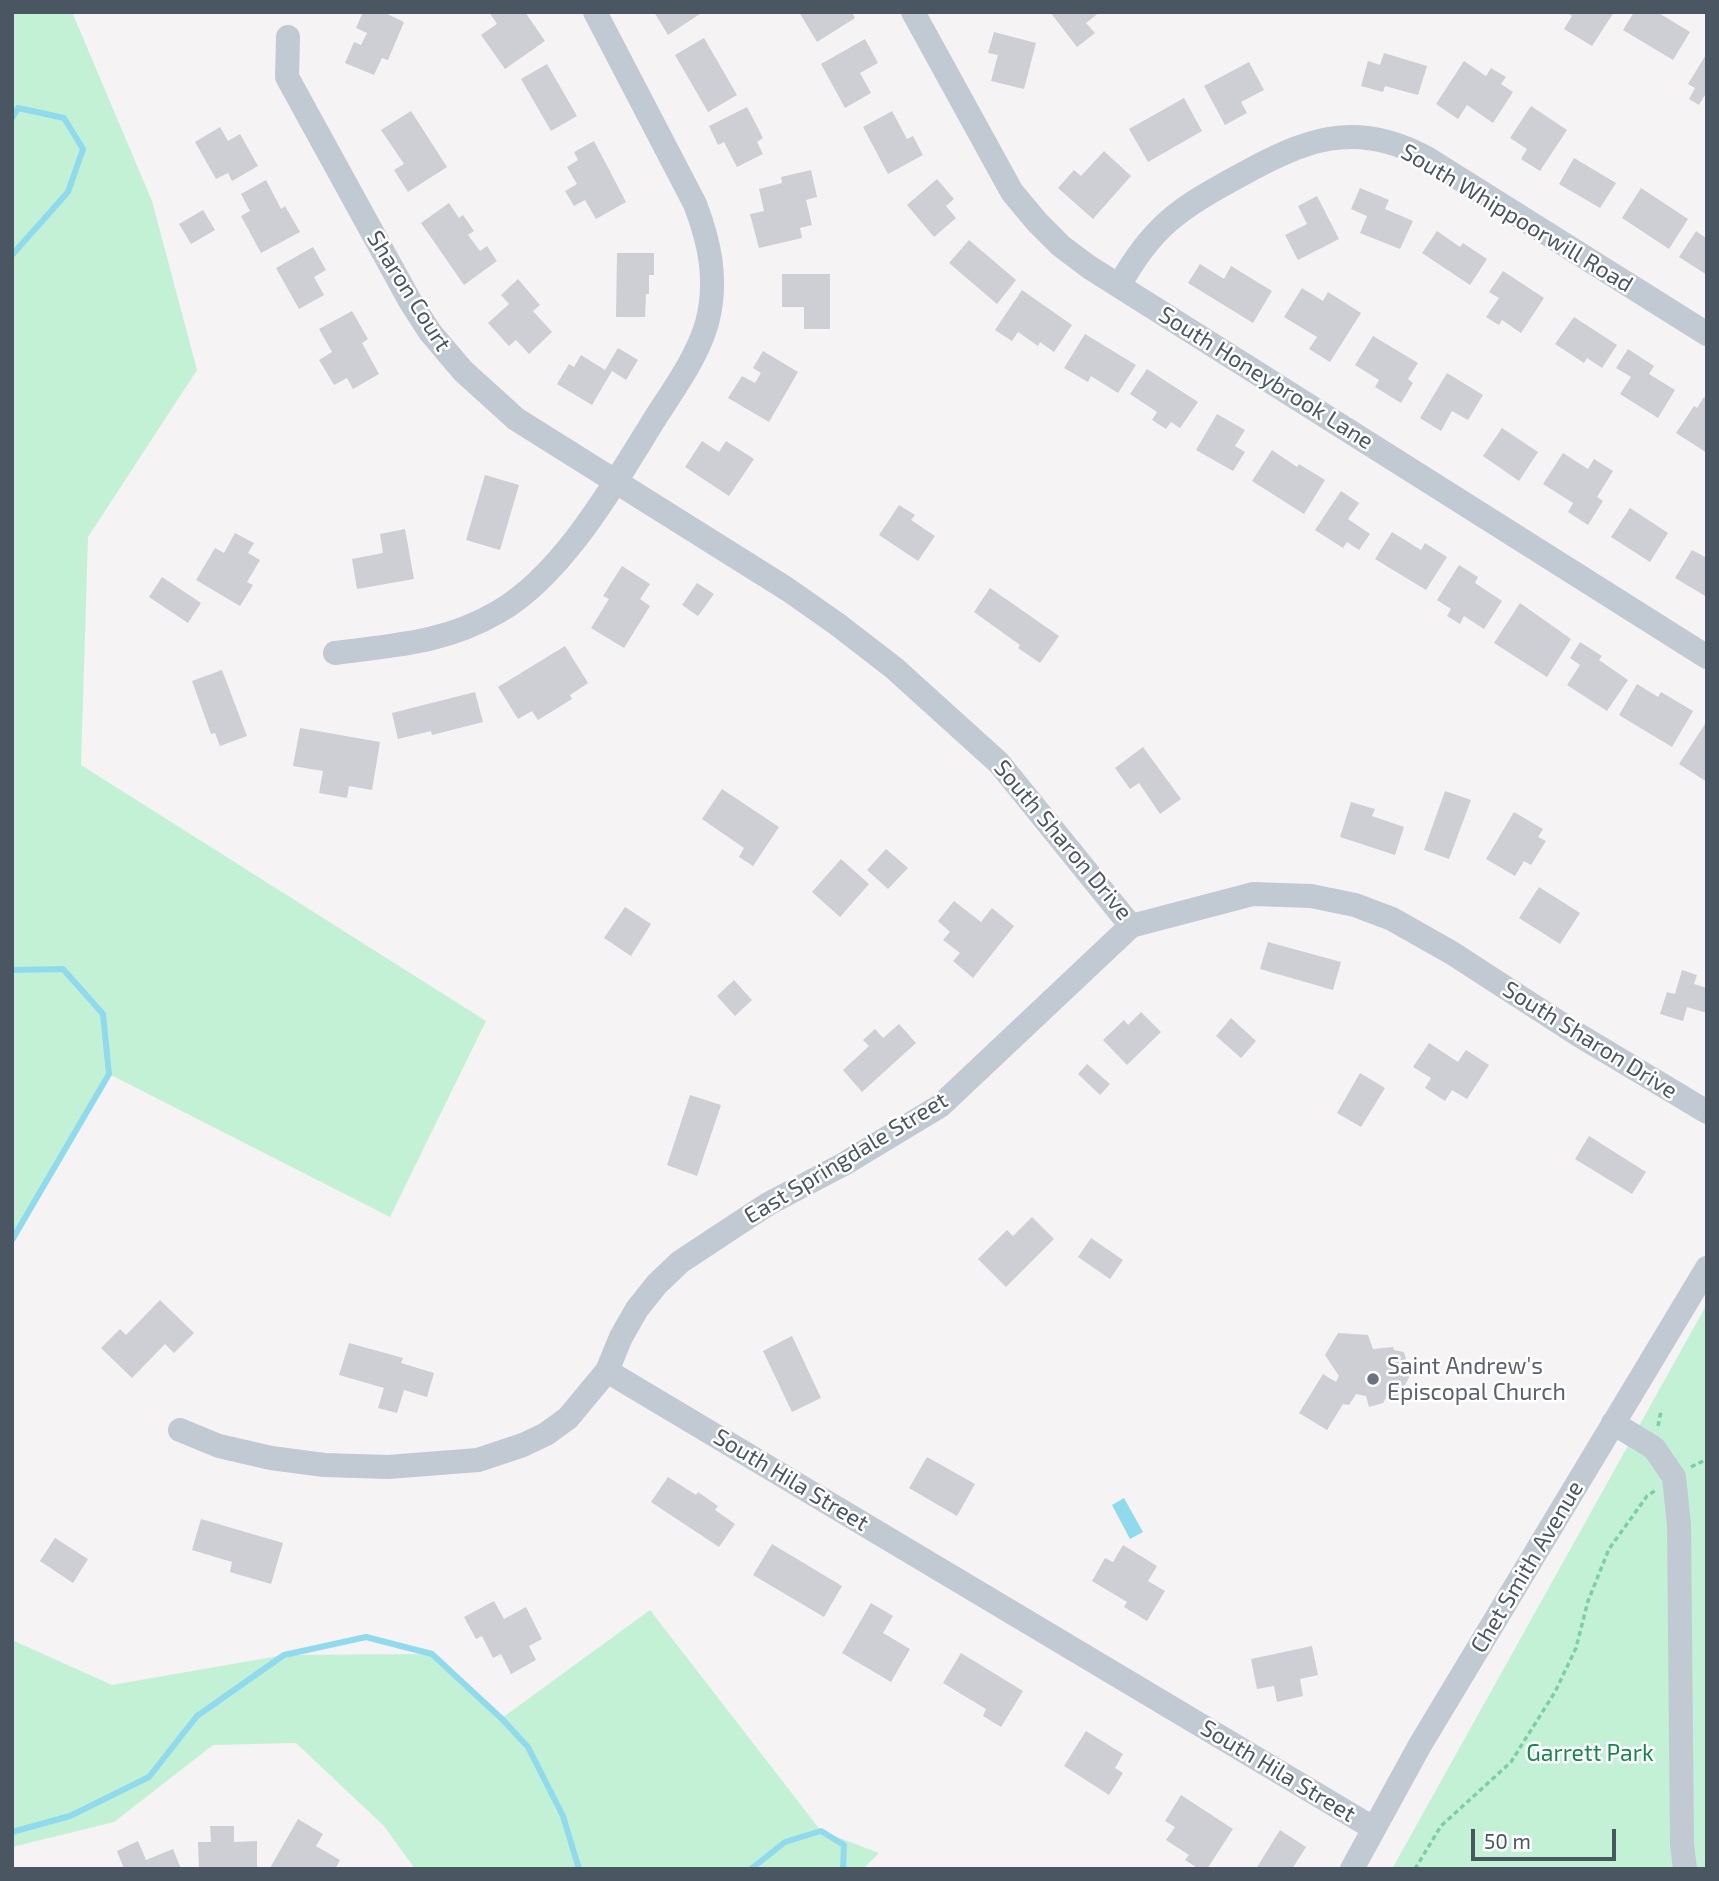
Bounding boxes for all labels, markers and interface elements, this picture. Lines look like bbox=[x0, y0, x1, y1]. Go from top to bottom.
street label: South Whippoorwill Road bbox=[1396, 138, 1638, 298]
street label: Sharon Court bbox=[361, 226, 457, 356]
street label: South Honeybrook Lane bbox=[1154, 301, 1378, 455]
street label: South Sharon Drive bbox=[988, 754, 1138, 926]
street label: South Sharon Drive bbox=[1498, 975, 1682, 1105]
street label: East Springdale Street bbox=[739, 1086, 953, 1230]
place label: Saint Andrew's Episcopal Church bbox=[1387, 1352, 1566, 1406]
marker: Saint Andrew's Episcopal Church bbox=[1365, 1371, 1381, 1387]
street label: South Hila Street bbox=[709, 1423, 873, 1537]
street label: Chet Smith Avenue bbox=[1465, 1476, 1589, 1658]
street label: South Hila Street bbox=[1196, 1714, 1360, 1828]
park label: Garrett Park bbox=[1526, 1739, 1654, 1767]
scale bar bbox=[1474, 1814, 1619, 1858]
text: 50 m bbox=[1484, 1828, 1531, 1853]

